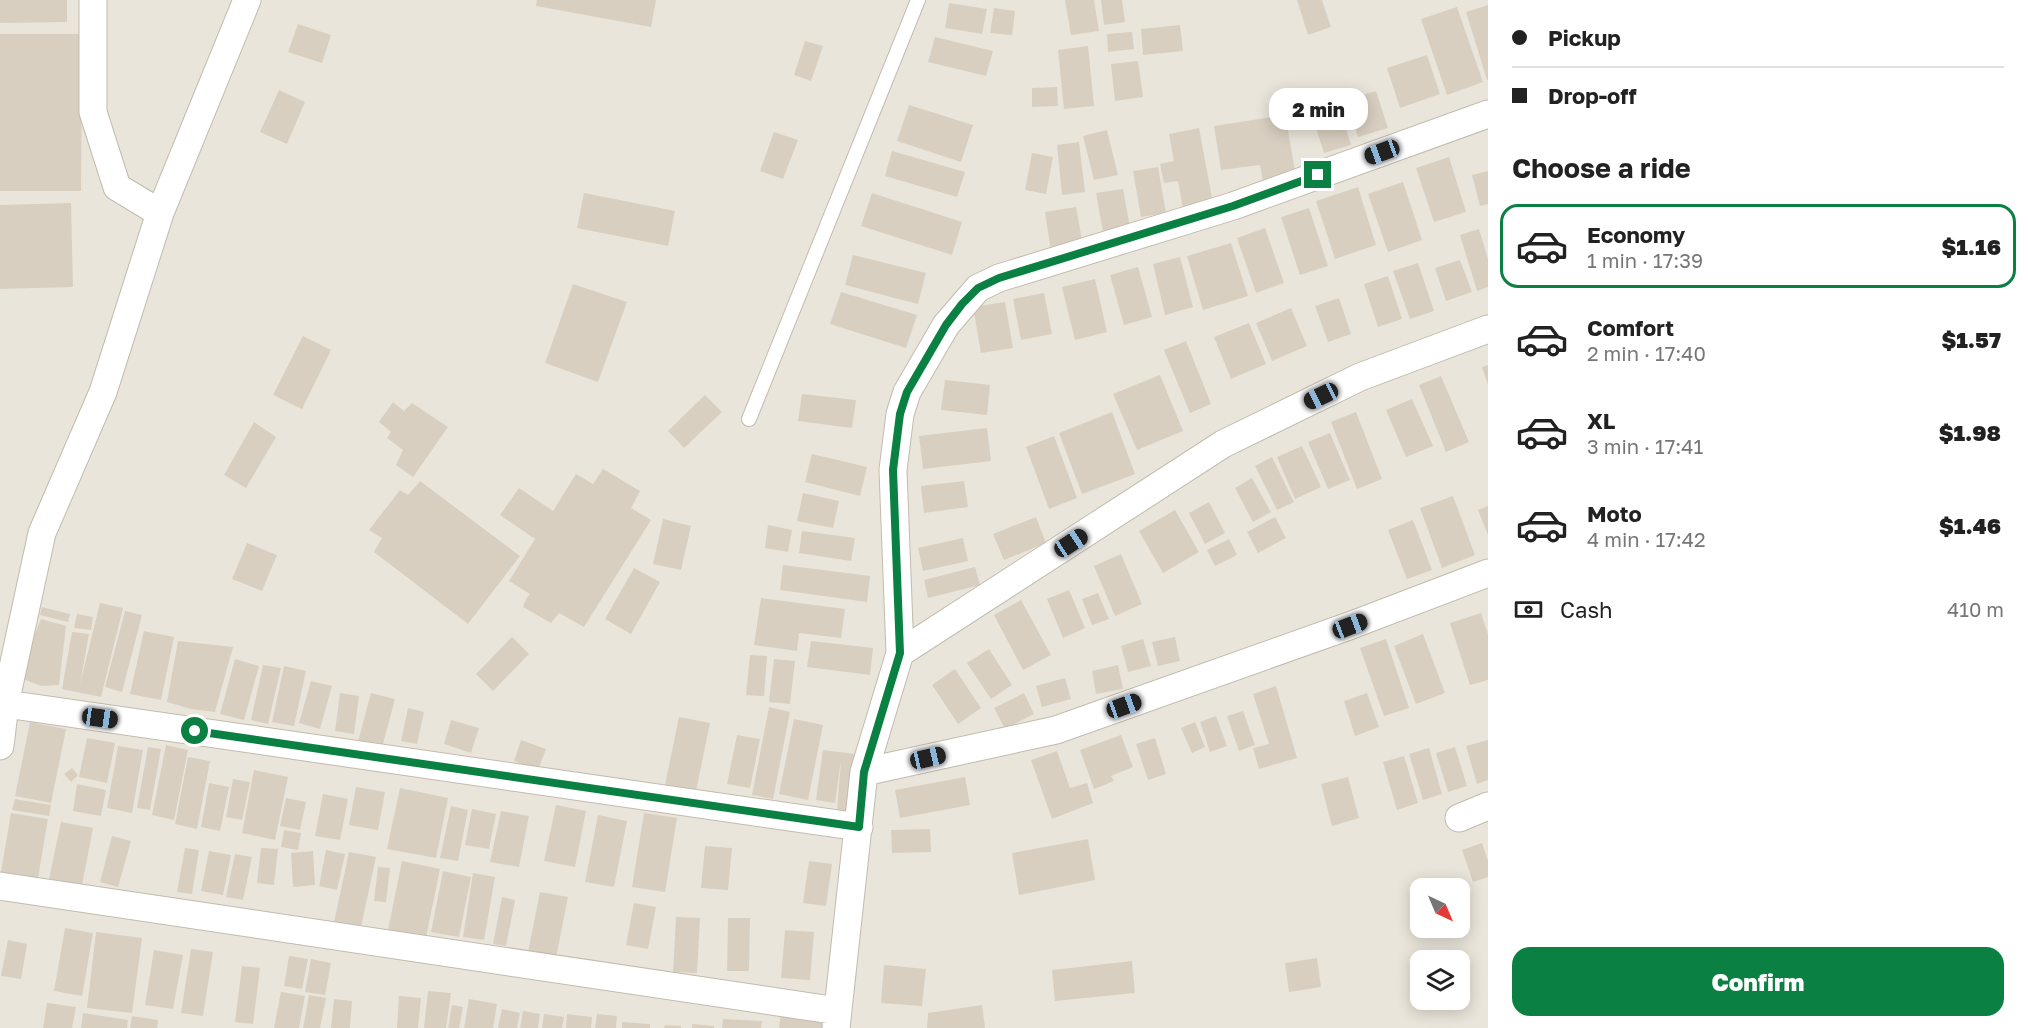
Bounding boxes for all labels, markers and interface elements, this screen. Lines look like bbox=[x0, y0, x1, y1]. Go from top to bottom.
text: Pickup bbox=[1548, 24, 1621, 51]
text: Drop-off bbox=[1548, 82, 1637, 109]
callout: 2 min bbox=[1268, 88, 1368, 130]
text: 2 min bbox=[1292, 97, 1345, 121]
car bbox=[1362, 137, 1402, 167]
text: Choose a ride bbox=[1512, 152, 1691, 184]
route end bbox=[1304, 161, 1331, 188]
icon: car bbox=[1515, 219, 1569, 273]
text: Economy bbox=[1587, 221, 1685, 248]
text: $1.16 bbox=[1941, 233, 2001, 260]
text: 1 min · 17:39 bbox=[1587, 248, 1703, 272]
icon: car bbox=[1515, 312, 1569, 366]
text: Comfort bbox=[1587, 314, 1674, 341]
text: $1.57 bbox=[1941, 326, 2001, 353]
text: 2 min · 17:40 bbox=[1587, 341, 1706, 365]
car bbox=[1301, 380, 1341, 412]
icon: car bbox=[1515, 405, 1569, 459]
text: XL bbox=[1587, 407, 1615, 434]
text: $1.98 bbox=[1939, 419, 2001, 446]
text: 3 min · 17:41 bbox=[1587, 434, 1703, 458]
icon: car bbox=[1515, 498, 1569, 552]
text: Moto bbox=[1587, 500, 1642, 527]
text: $1.46 bbox=[1939, 512, 2001, 539]
car bbox=[1051, 526, 1091, 560]
text: 4 min · 17:42 bbox=[1587, 527, 1706, 551]
icon: cash bbox=[1512, 593, 1545, 626]
text: Cash bbox=[1560, 596, 1613, 623]
text: 410 m bbox=[1947, 597, 2004, 621]
car bbox=[1330, 611, 1370, 641]
car bbox=[1104, 691, 1144, 721]
car bbox=[81, 707, 119, 729]
route start bbox=[181, 717, 208, 744]
car bbox=[908, 745, 948, 771]
north arrow bbox=[1410, 878, 1470, 938]
map controls bbox=[1410, 878, 1470, 1010]
button: Confirm bbox=[1512, 947, 2004, 1016]
button: layers bbox=[1410, 950, 1470, 1010]

